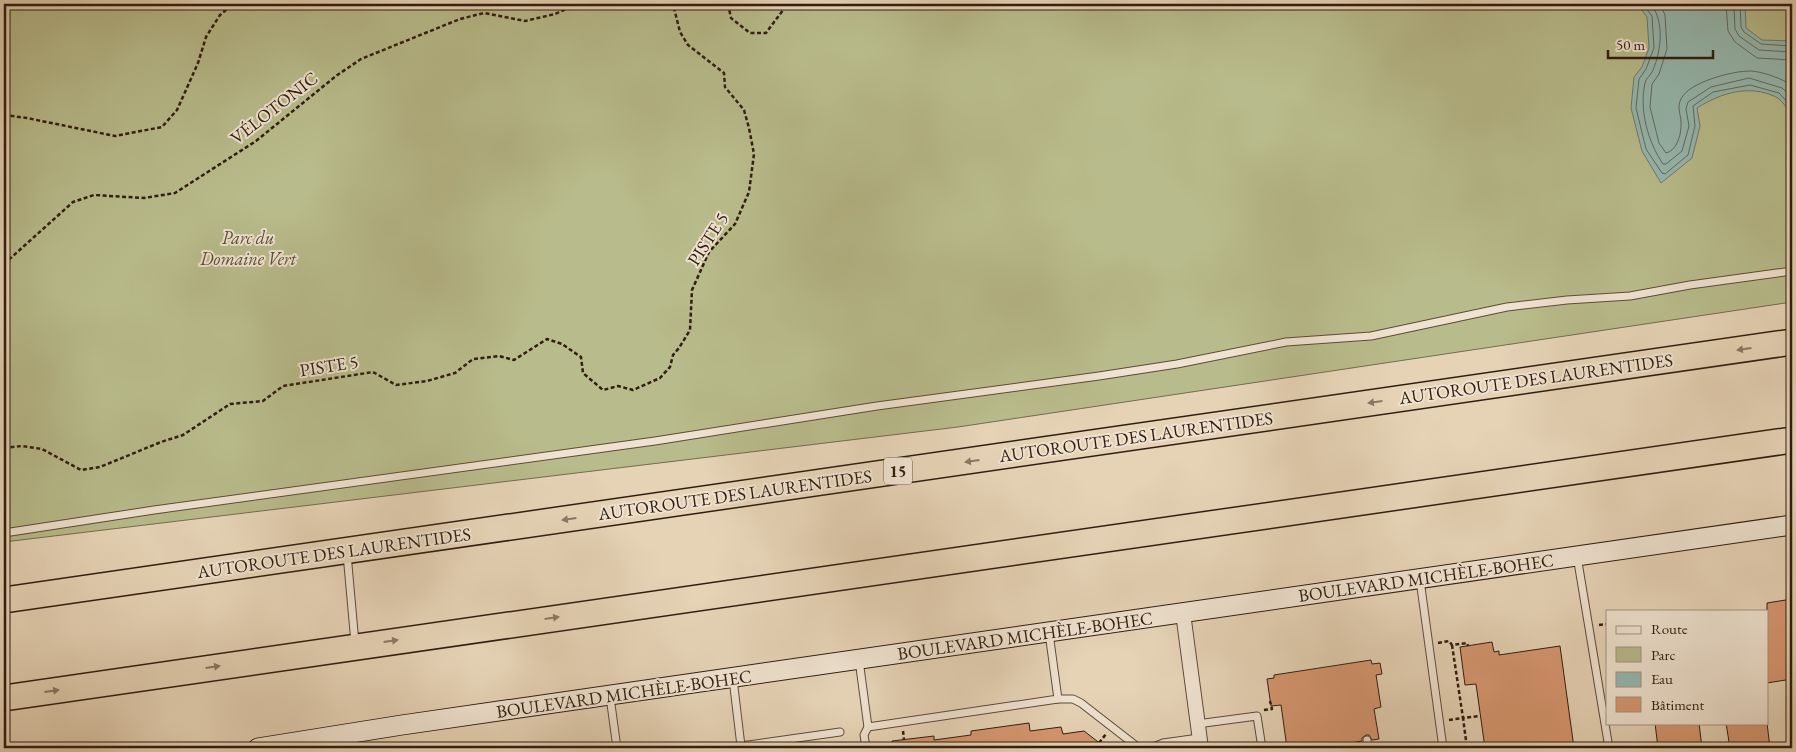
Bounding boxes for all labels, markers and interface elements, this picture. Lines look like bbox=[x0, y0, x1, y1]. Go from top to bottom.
scale bar bbox=[1608, 28, 1714, 60]
text: 50 m bbox=[1616, 35, 1645, 54]
street label: VÉLOTONIC bbox=[225, 66, 322, 149]
street label: PISTE 5 bbox=[682, 208, 733, 270]
park label: Parc du Domaine Vert bbox=[199, 226, 297, 270]
one-way arrow bbox=[1736, 345, 1752, 353]
street label: AUTOROUTE DES LAURENTIDES bbox=[1397, 348, 1674, 409]
street label: PISTE 5 bbox=[298, 350, 360, 381]
one-way arrow bbox=[1367, 399, 1383, 407]
street label: AUTOROUTE DES LAURENTIDES bbox=[997, 406, 1274, 467]
one-way arrow bbox=[964, 457, 980, 465]
road number: 15 bbox=[884, 458, 912, 484]
street label: AUTOROUTE DES LAURENTIDES bbox=[596, 464, 873, 525]
one-way arrow bbox=[560, 515, 576, 523]
street label: AUTOROUTE DES LAURENTIDES bbox=[195, 522, 472, 583]
street label: BOULEVARD MICHÈLE-BOHEC bbox=[1297, 548, 1555, 607]
street label: BOULEVARD MICHÈLE-BOHEC bbox=[896, 606, 1154, 665]
legend bbox=[1606, 610, 1768, 724]
one-way arrow bbox=[544, 614, 560, 622]
text: Route bbox=[1651, 619, 1688, 638]
one-way arrow bbox=[383, 637, 399, 645]
text: Parc bbox=[1651, 645, 1676, 664]
one-way arrow bbox=[205, 663, 221, 671]
street label: BOULEVARD MICHÈLE-BOHEC bbox=[495, 664, 753, 723]
text: Eau bbox=[1651, 669, 1673, 688]
one-way arrow bbox=[44, 686, 60, 694]
text: Bâtiment bbox=[1651, 695, 1705, 714]

